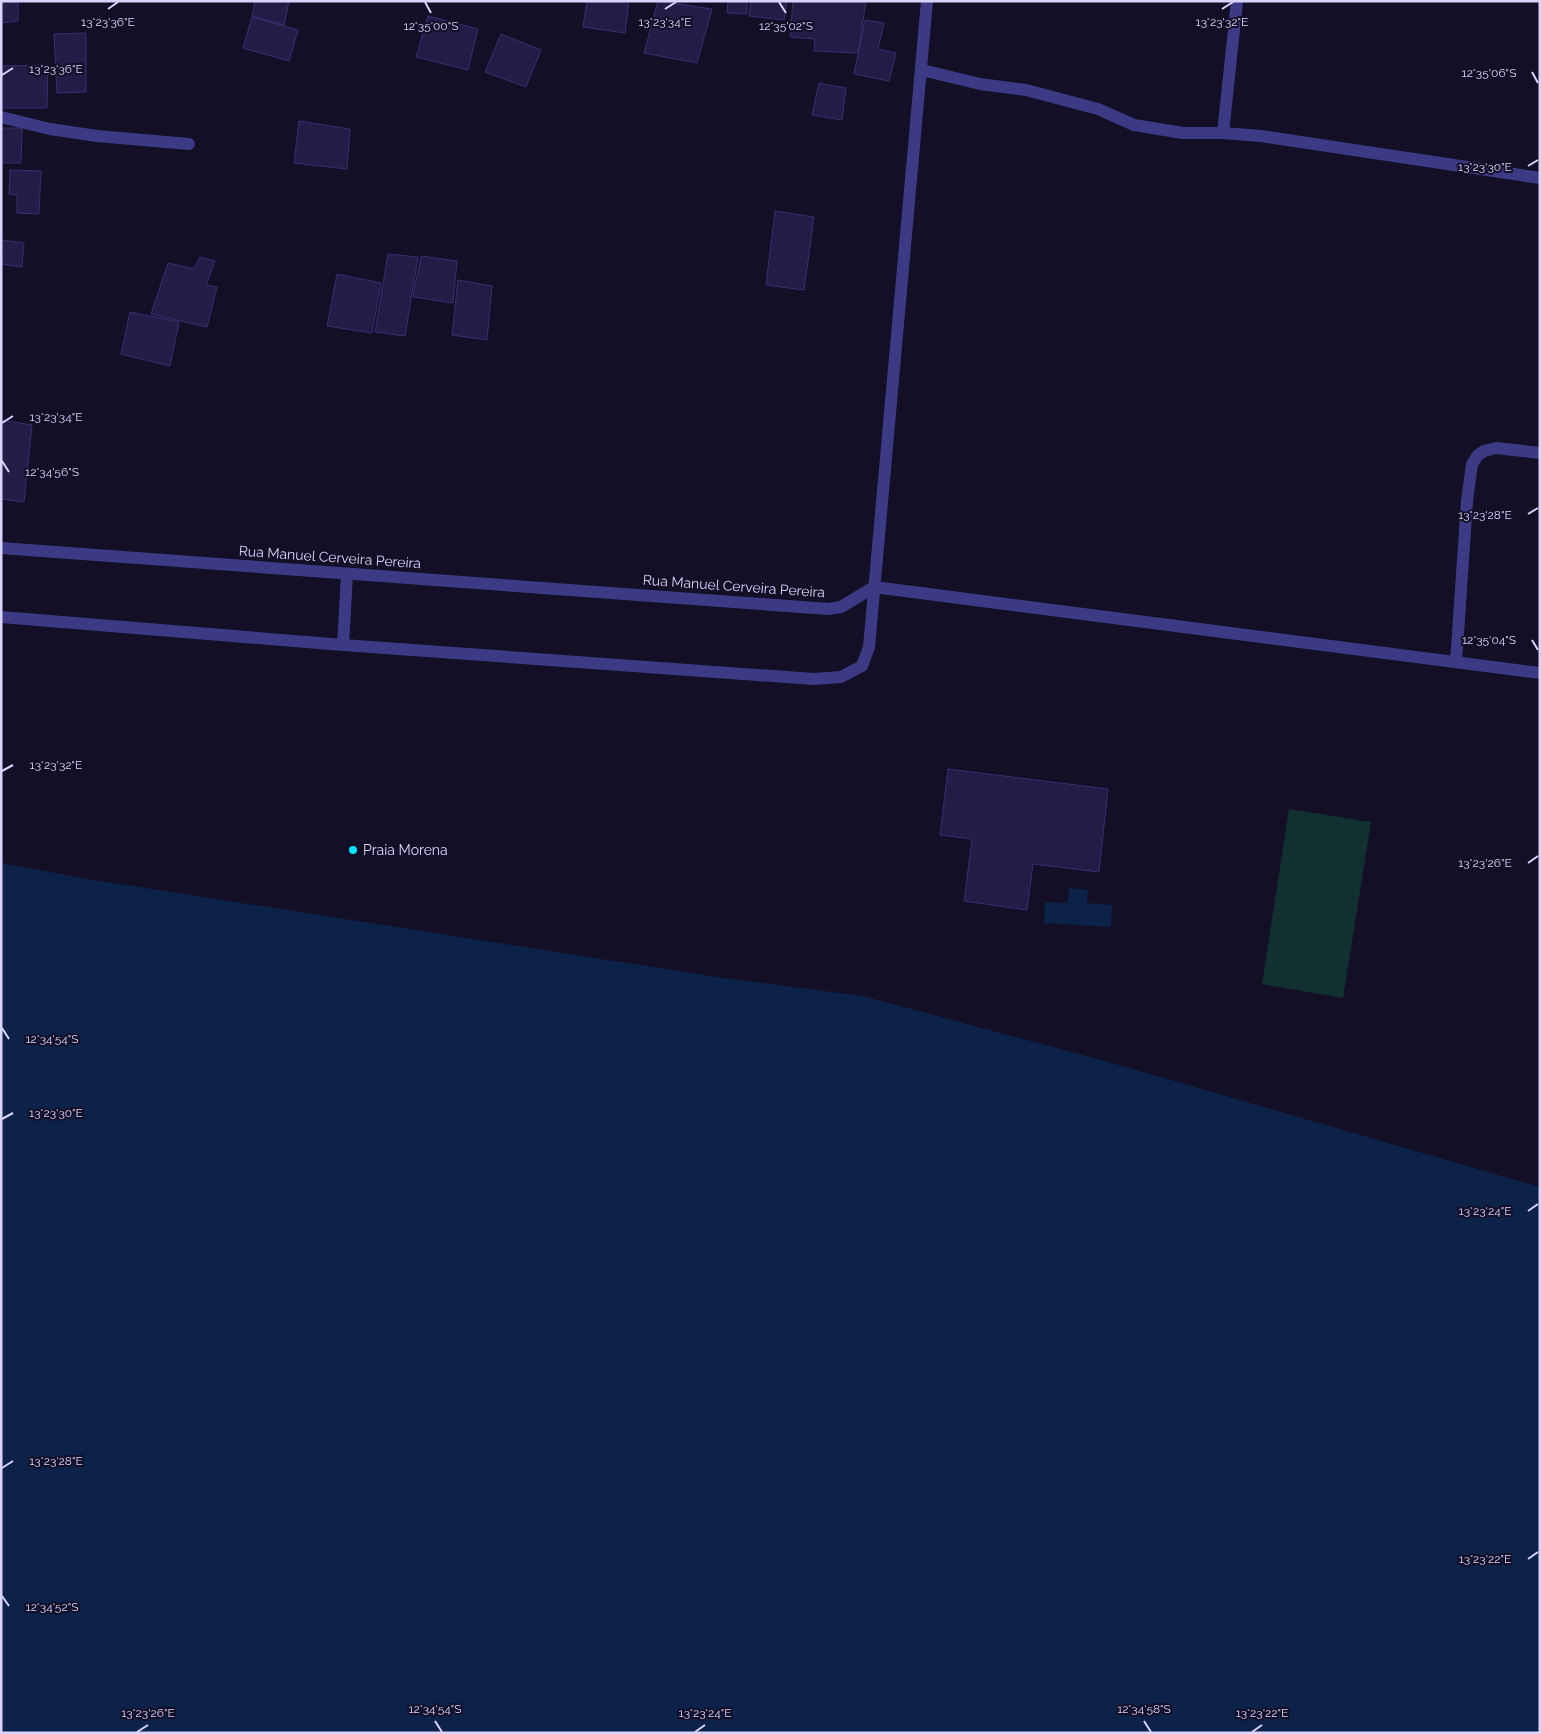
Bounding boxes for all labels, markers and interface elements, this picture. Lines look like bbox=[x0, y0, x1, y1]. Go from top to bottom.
text: 13°23'36"E bbox=[81, 15, 135, 29]
text: 13°23'34"E bbox=[638, 15, 692, 29]
text: 13°23'32"E bbox=[1196, 15, 1248, 29]
text: 12°35'00"S bbox=[404, 19, 458, 33]
text: 12°35'02"S bbox=[759, 19, 813, 33]
text: 13°23'36"E bbox=[29, 62, 83, 76]
text: 12°35'06"S bbox=[1462, 66, 1516, 80]
text: 13°23'30"E bbox=[1458, 160, 1512, 174]
text: 13°23'34"E bbox=[29, 410, 83, 424]
text: 12°34'56"S bbox=[25, 465, 79, 479]
text: 13°23'28"E bbox=[1458, 508, 1512, 522]
street label: Rua Manuel Cerveira Pereira bbox=[238, 543, 422, 571]
street label: Rua Manuel Cerveira Pereira bbox=[642, 572, 826, 600]
text: 12°35'04"S bbox=[1462, 633, 1516, 647]
text: 13°23'32"E bbox=[30, 758, 82, 772]
place label: Praia Morena bbox=[363, 842, 448, 858]
marker: Praia Morena bbox=[347, 844, 359, 856]
text: 13°23'26"E bbox=[1458, 856, 1512, 870]
text: 12°34'54"S bbox=[25, 1032, 79, 1046]
text: 13°23'30"E bbox=[29, 1106, 83, 1120]
text: 13°23'24"E bbox=[1459, 1204, 1511, 1218]
text: 13°23'28"E bbox=[29, 1454, 83, 1468]
text: 13°23'22"E bbox=[1459, 1552, 1511, 1566]
text: 12°34'52"S bbox=[26, 1600, 78, 1614]
text: 12°34'54"S bbox=[408, 1702, 462, 1716]
text: 12°34'58"S bbox=[1117, 1702, 1171, 1716]
text: 13°23'26"E bbox=[121, 1706, 175, 1720]
text: 13°23'24"E bbox=[679, 1706, 731, 1720]
text: 13°23'22"E bbox=[1236, 1706, 1288, 1720]

